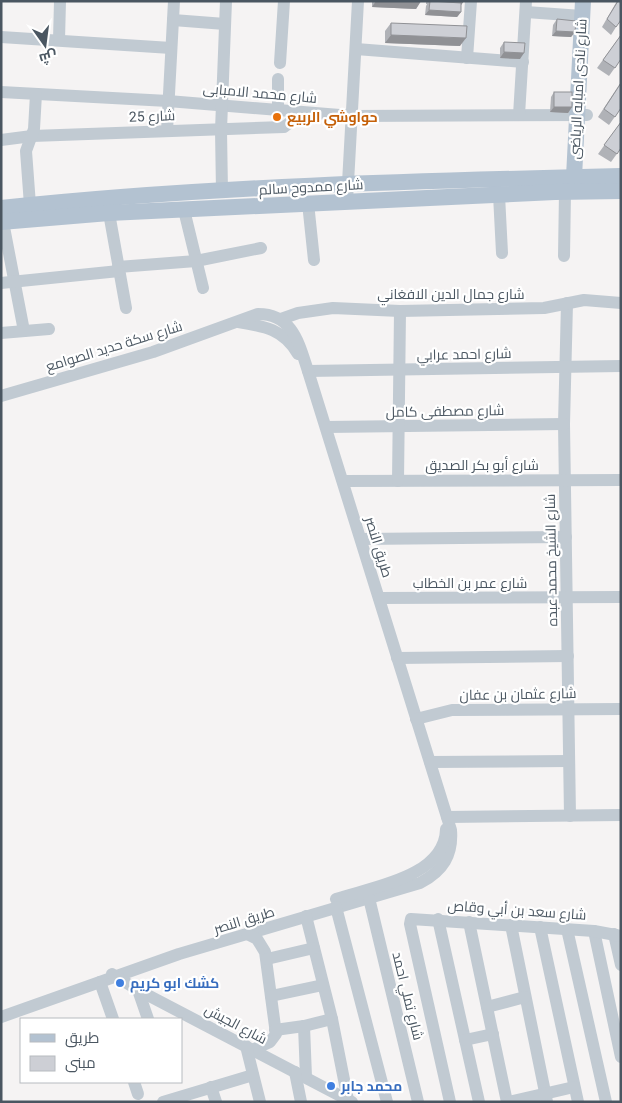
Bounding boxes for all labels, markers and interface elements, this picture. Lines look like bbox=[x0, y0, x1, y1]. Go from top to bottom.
street label: شارع نادى امبابه الرياضى bbox=[566, 18, 591, 160]
north arrow bbox=[20, 20, 70, 70]
text: ش bbox=[37, 47, 59, 68]
street label: شارع محمد الامبابى bbox=[202, 80, 318, 107]
street label: شارع 25 bbox=[129, 107, 175, 126]
place label: حواوشي الربيع bbox=[287, 109, 378, 128]
marker: حواوشي الربيع bbox=[271, 111, 283, 123]
street label: شارع ممدوح سالم bbox=[258, 176, 364, 200]
street label: شارع جمال الدين الافغاني bbox=[377, 286, 525, 306]
street label: شارع سكة حديد الصوامع bbox=[44, 318, 185, 375]
street label: شارع احمد عرابي bbox=[416, 345, 512, 367]
street label: شارع مصطفى كامل bbox=[386, 402, 504, 421]
street label: شارع أبو بكر الصديق bbox=[425, 456, 539, 474]
street label: شارع الشيخ محمد عبده bbox=[542, 494, 561, 626]
street label: طريق النصر bbox=[361, 514, 396, 580]
street label: شارع عمر بن الخطاب bbox=[413, 575, 527, 592]
street label: شارع عثمان بن عفان bbox=[459, 685, 577, 704]
street label: شارع سعد بن أبي وقاص bbox=[447, 896, 587, 927]
street label: طريق النصر bbox=[211, 903, 277, 938]
street label: شارع تملي احمد bbox=[385, 950, 427, 1043]
place label: كشك ابو كريم bbox=[130, 975, 219, 993]
marker: كشك ابو كريم bbox=[114, 977, 126, 989]
street label: شارع الجيش bbox=[202, 1001, 270, 1048]
legend bbox=[20, 1018, 182, 1083]
text: طريق bbox=[65, 1029, 99, 1048]
text: مبنى bbox=[65, 1054, 96, 1073]
place label: محمد جابر bbox=[340, 1078, 402, 1095]
marker: محمد جابر bbox=[325, 1080, 337, 1092]

